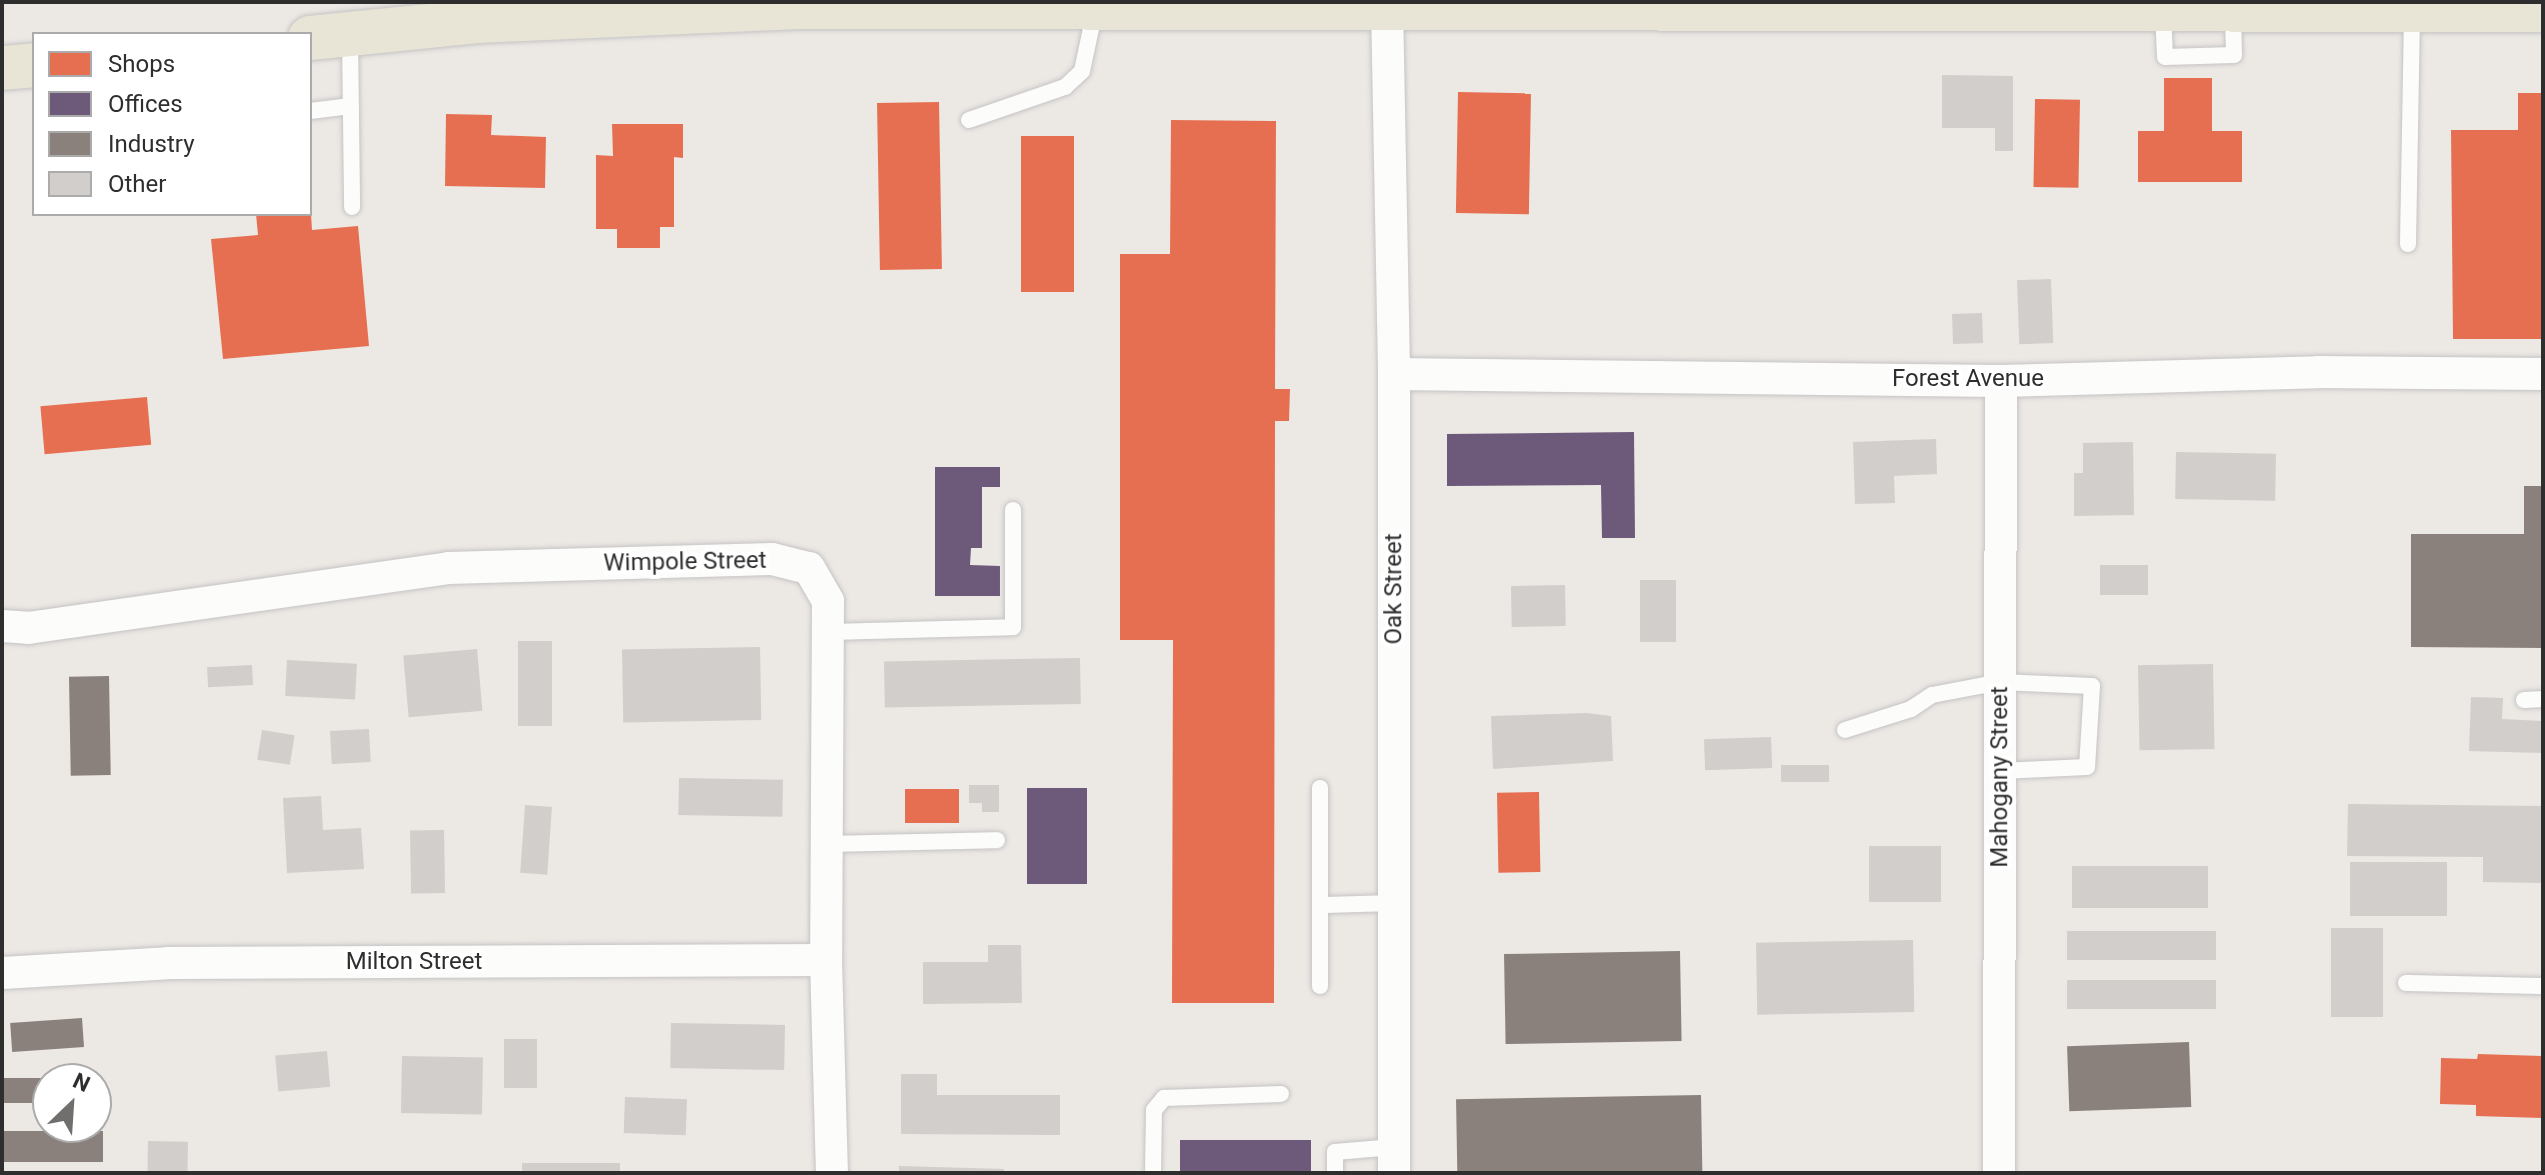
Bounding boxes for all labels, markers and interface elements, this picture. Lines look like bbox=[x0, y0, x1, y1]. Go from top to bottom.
legend bbox=[32, 32, 312, 216]
text: Shops bbox=[108, 50, 175, 78]
text: Offices bbox=[108, 90, 183, 118]
text: Industry bbox=[108, 130, 194, 158]
text: Other bbox=[108, 170, 166, 198]
street label: Forest Avenue bbox=[1892, 365, 2044, 393]
street label: Oak Street bbox=[1380, 534, 1408, 644]
street label: Wimpole Street bbox=[603, 546, 767, 578]
street label: Mahogany Street bbox=[1986, 686, 2014, 868]
street label: Milton Street bbox=[346, 948, 482, 976]
north arrow bbox=[32, 1063, 112, 1143]
text: N bbox=[69, 1068, 94, 1097]

